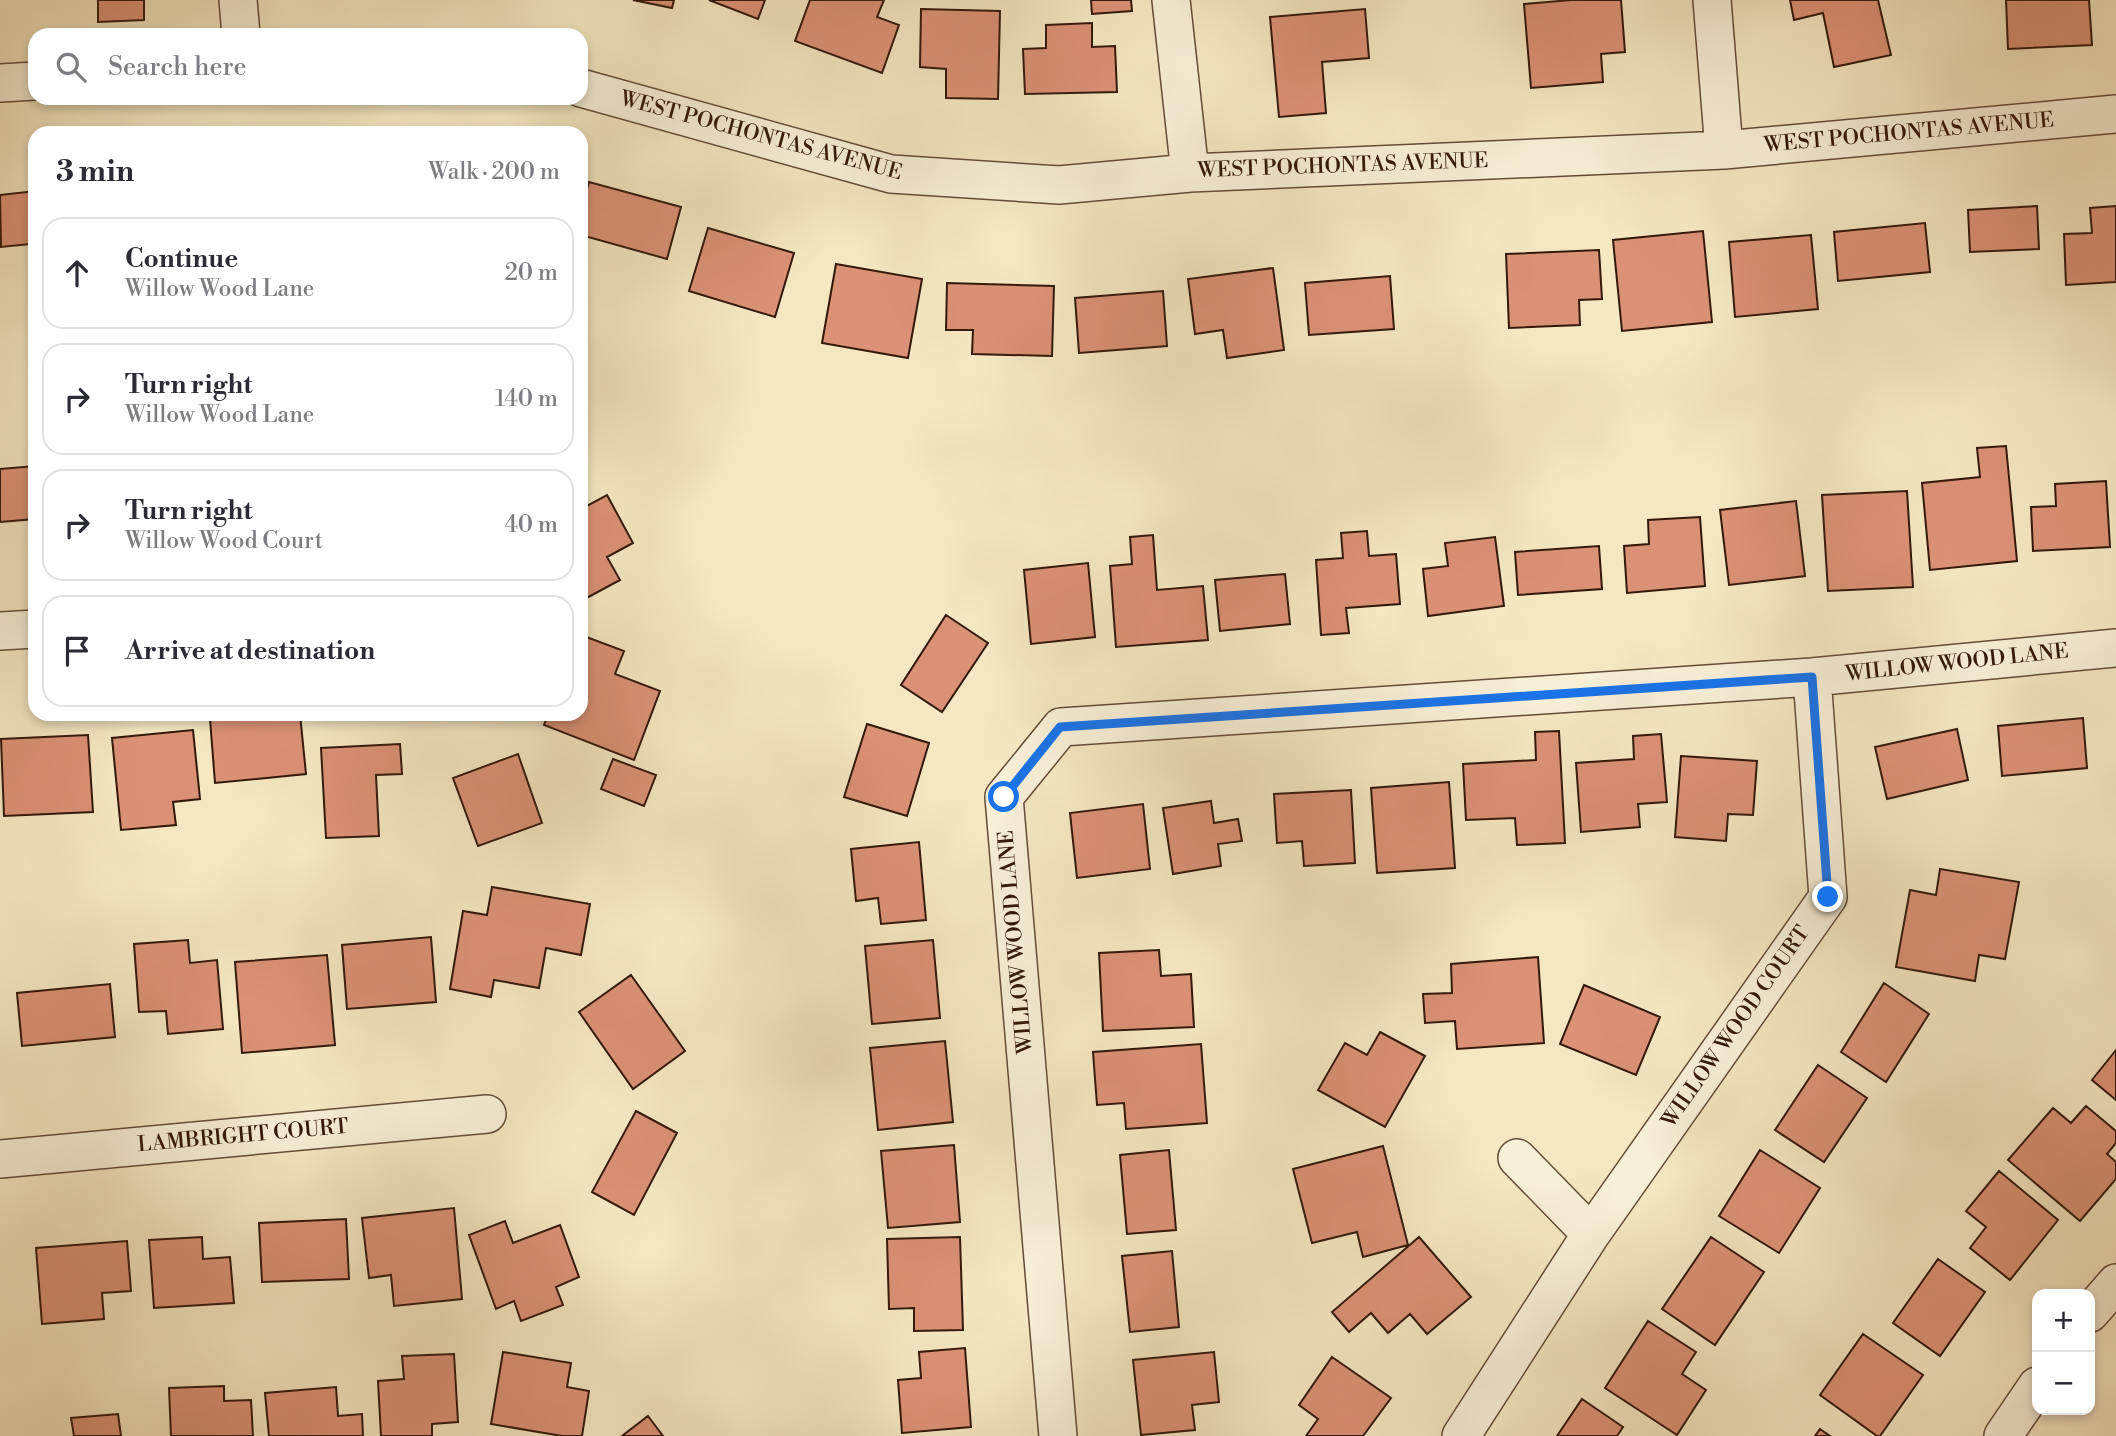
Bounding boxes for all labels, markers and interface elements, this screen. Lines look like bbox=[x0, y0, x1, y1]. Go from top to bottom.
search box bbox=[28, 28, 588, 105]
icon: search bbox=[52, 48, 90, 86]
text: Search here bbox=[108, 51, 247, 83]
street label: WEST POCHONTAS AVENUE bbox=[616, 86, 905, 186]
street label: WEST POCHONTAS AVENUE bbox=[1762, 107, 2055, 159]
street label: WEST POCHONTAS AVENUE bbox=[1196, 148, 1489, 184]
text: 3 min bbox=[56, 153, 134, 191]
text: Walk · 200 m bbox=[428, 158, 560, 186]
text: Continue bbox=[125, 243, 238, 275]
icon: ahead bbox=[58, 254, 96, 292]
text: 20 m bbox=[505, 259, 558, 287]
text: Willow Wood Lane bbox=[125, 275, 314, 303]
text: Turn right bbox=[125, 369, 253, 401]
icon: right bbox=[58, 380, 96, 418]
text: 140 m bbox=[495, 385, 558, 413]
text: Willow Wood Lane bbox=[125, 401, 314, 429]
text: Turn right bbox=[125, 495, 253, 527]
icon: right bbox=[58, 506, 96, 544]
text: 40 m bbox=[504, 511, 558, 539]
text: Willow Wood Court bbox=[125, 527, 323, 555]
icon: arrive bbox=[58, 632, 96, 670]
text: Arrive at destination bbox=[125, 635, 375, 667]
street label: WILLOW WOOD LANE bbox=[1843, 638, 2070, 688]
route start bbox=[988, 781, 1019, 812]
street label: WILLOW WOOD LANE bbox=[993, 829, 1039, 1056]
route end bbox=[1812, 881, 1843, 912]
street label: WILLOW WOOD COURT bbox=[1656, 921, 1816, 1134]
street label: LAMBRIGHT COURT bbox=[136, 1114, 350, 1158]
map controls bbox=[2032, 1289, 2095, 1415]
button: + bbox=[2032, 1289, 2095, 1352]
button: − bbox=[2032, 1352, 2095, 1415]

